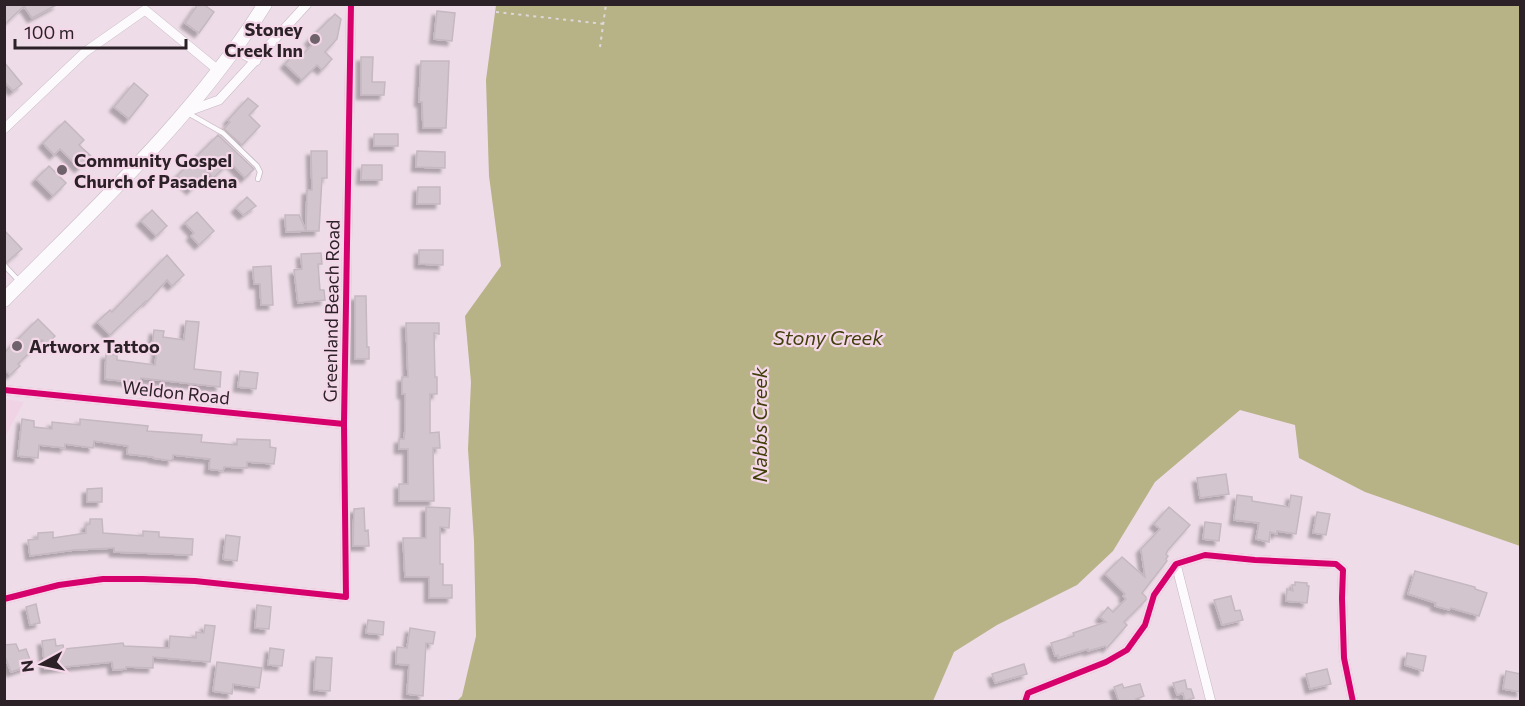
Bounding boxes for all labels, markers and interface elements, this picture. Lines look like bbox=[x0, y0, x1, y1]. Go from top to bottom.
scale bar bbox=[15, 12, 186, 50]
place label: Stoney Creek Inn bbox=[224, 18, 303, 61]
text: 100 m bbox=[24, 21, 74, 43]
marker: Stoney Creek Inn bbox=[308, 32, 322, 46]
place label: Community Gospel Church of Pasadena bbox=[74, 149, 237, 192]
marker: Community Gospel Church of Pasadena bbox=[55, 163, 69, 177]
street label: Greenland Beach Road bbox=[318, 219, 344, 403]
water label: Stony Creek bbox=[773, 325, 884, 349]
place label: Artworx Tattoo bbox=[29, 335, 160, 357]
marker: Artworx Tattoo bbox=[10, 339, 24, 353]
water label: Nabbs Creek bbox=[747, 366, 771, 483]
street label: Weldon Road bbox=[121, 375, 231, 409]
north arrow bbox=[12, 634, 72, 694]
text: N bbox=[16, 659, 37, 673]

